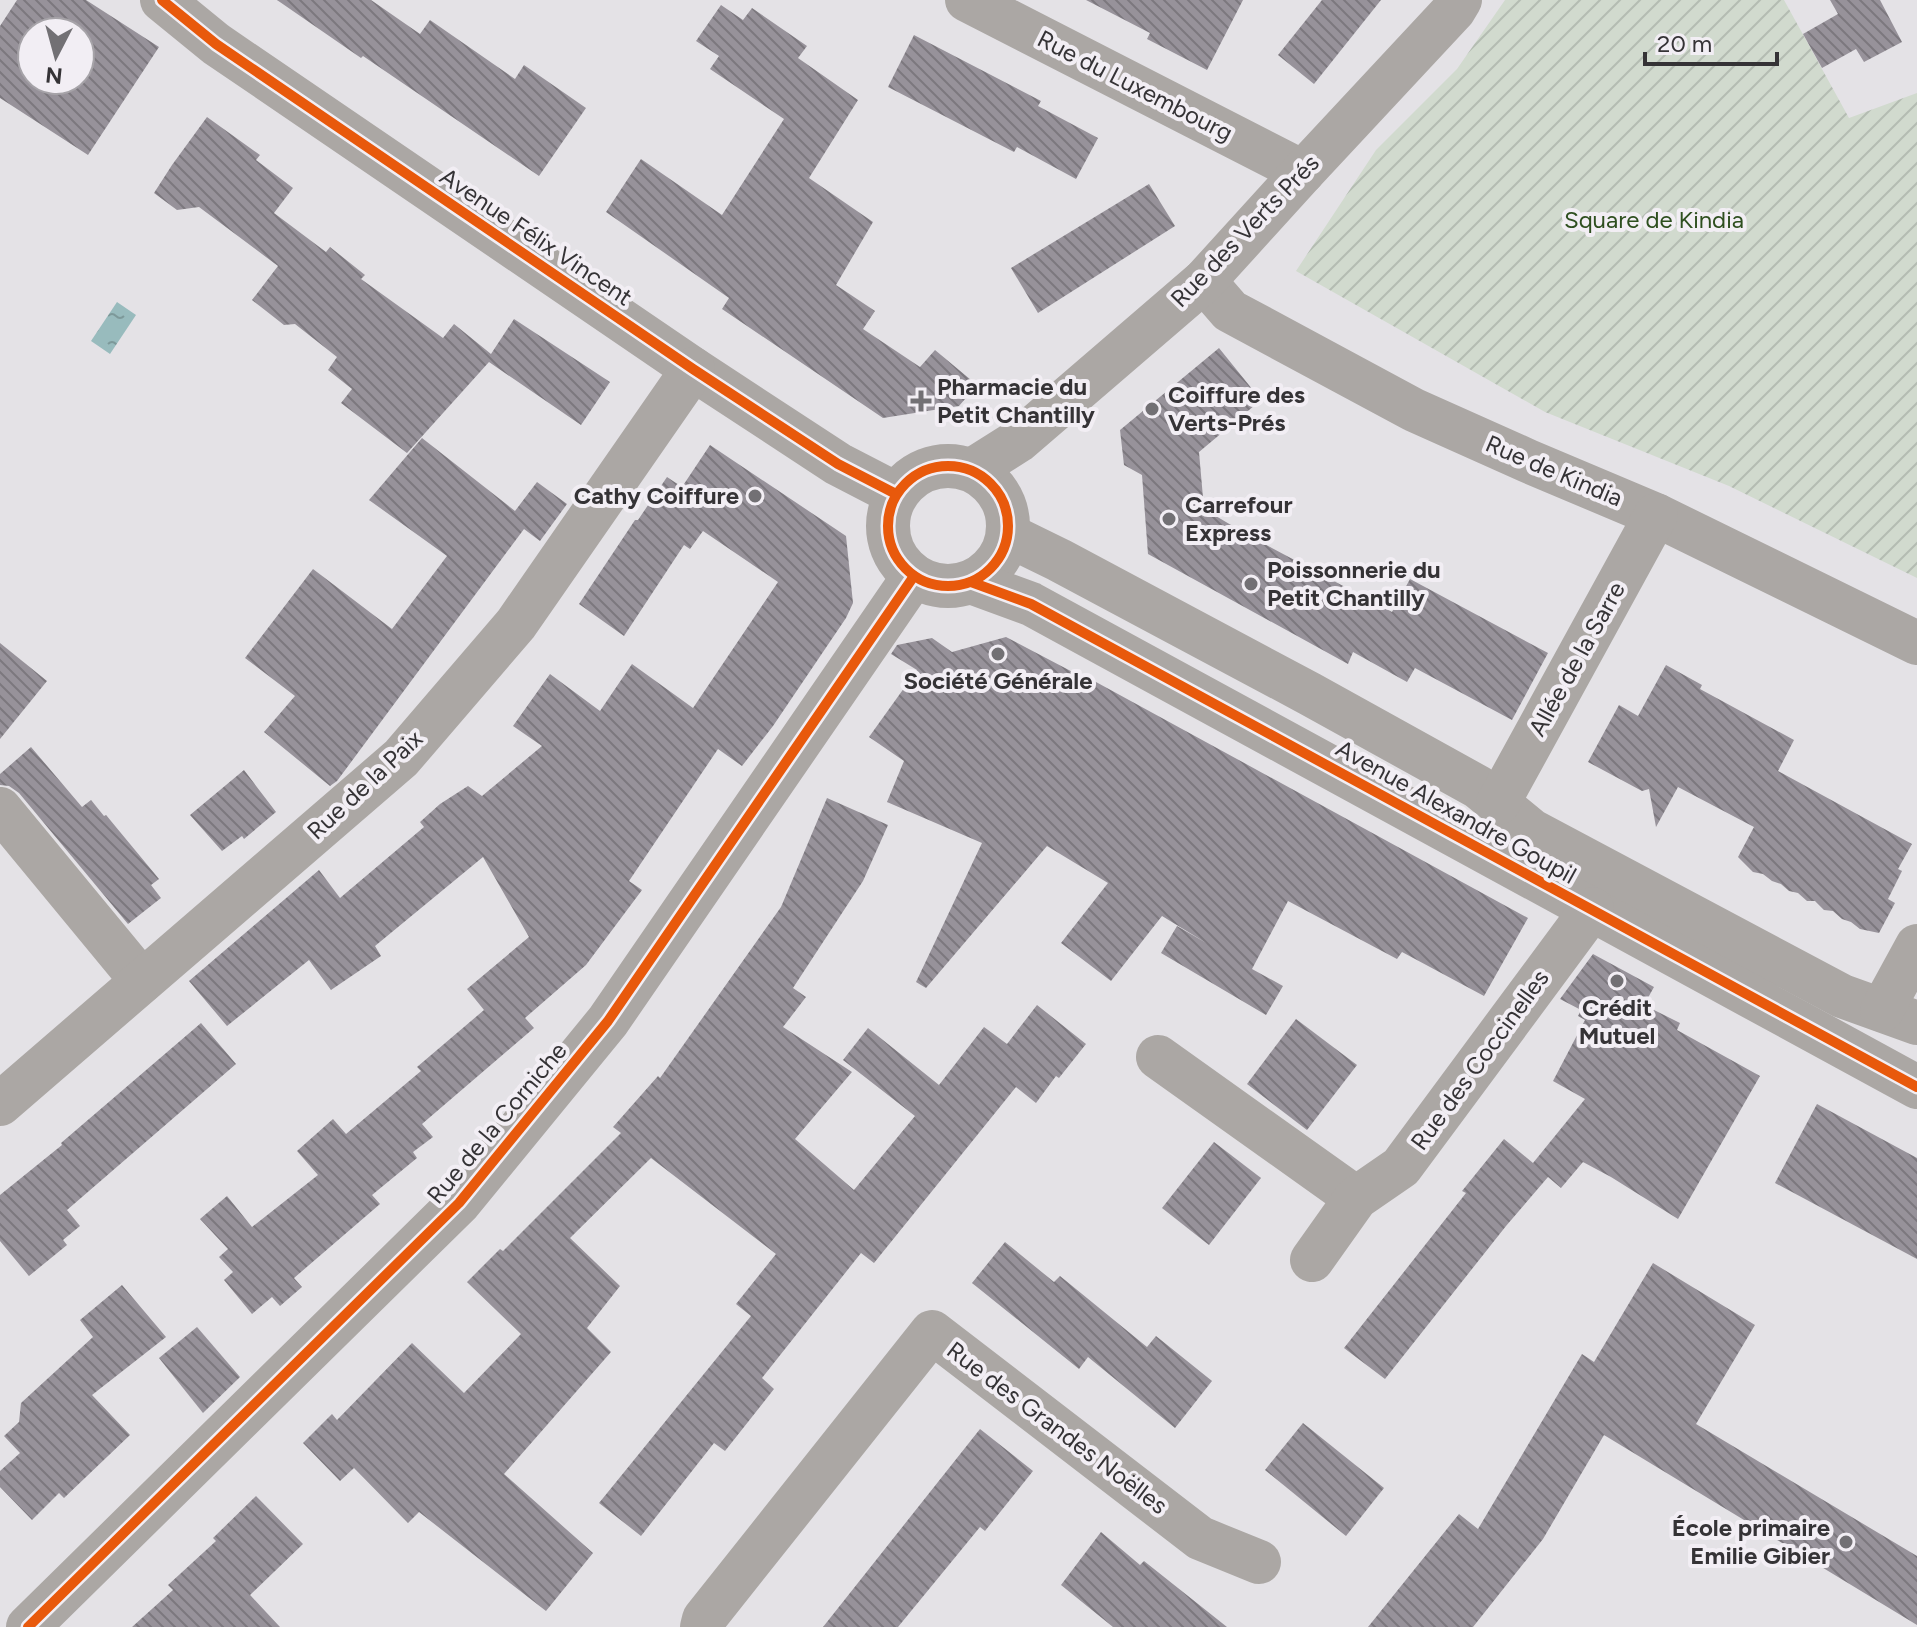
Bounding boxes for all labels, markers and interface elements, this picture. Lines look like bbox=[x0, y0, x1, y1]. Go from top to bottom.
north arrow bbox=[16, 16, 96, 96]
scale bar bbox=[1645, 16, 1777, 66]
street label: Rue du Luxembourg bbox=[1033, 24, 1238, 147]
text: 20 m bbox=[1657, 29, 1712, 58]
text: N bbox=[44, 61, 64, 90]
street label: Rue des Verts Prés bbox=[1164, 148, 1325, 313]
street label: Avenue Félix Vincent bbox=[435, 162, 638, 312]
park label: Square de Kindia bbox=[1564, 205, 1744, 234]
place label: Pharmacie du Petit Chantilly bbox=[937, 372, 1095, 429]
place label: Coiffure des Verts-Prés bbox=[1168, 380, 1305, 437]
marker: Pharmacie du Petit Chantilly bbox=[912, 392, 930, 410]
marker: Coiffure des Verts-Prés bbox=[1143, 400, 1161, 418]
street label: Rue de Kindia bbox=[1481, 429, 1627, 512]
place label: Cathy Coiffure bbox=[574, 481, 739, 510]
marker: Cathy Coiffure bbox=[746, 487, 764, 505]
place label: Carrefour Express bbox=[1185, 490, 1293, 547]
marker: Carrefour Express bbox=[1160, 510, 1178, 528]
place label: Poissonnerie du Petit Chantilly bbox=[1267, 555, 1441, 612]
marker: Poissonnerie du Petit Chantilly bbox=[1242, 575, 1260, 593]
street label: Allée de la Sarre bbox=[1522, 577, 1631, 741]
marker: Société Générale bbox=[989, 645, 1007, 663]
place label: Société Générale bbox=[903, 666, 1093, 695]
street label: Rue de la Paix bbox=[301, 724, 429, 845]
street label: Avenue Alexandre Goupil bbox=[1331, 733, 1581, 890]
street label: Rue des Coccinelles bbox=[1404, 964, 1555, 1156]
marker: Crédit Mutuel bbox=[1608, 972, 1626, 990]
place label: Crédit Mutuel bbox=[1579, 993, 1655, 1050]
street label: Rue de la Corniche bbox=[421, 1036, 573, 1209]
street label: Rue des Grandes Noëlles bbox=[941, 1335, 1173, 1520]
place label: École primaire Emilie Gibier bbox=[1672, 1513, 1830, 1570]
marker: École primaire Emilie Gibier bbox=[1837, 1533, 1855, 1551]

